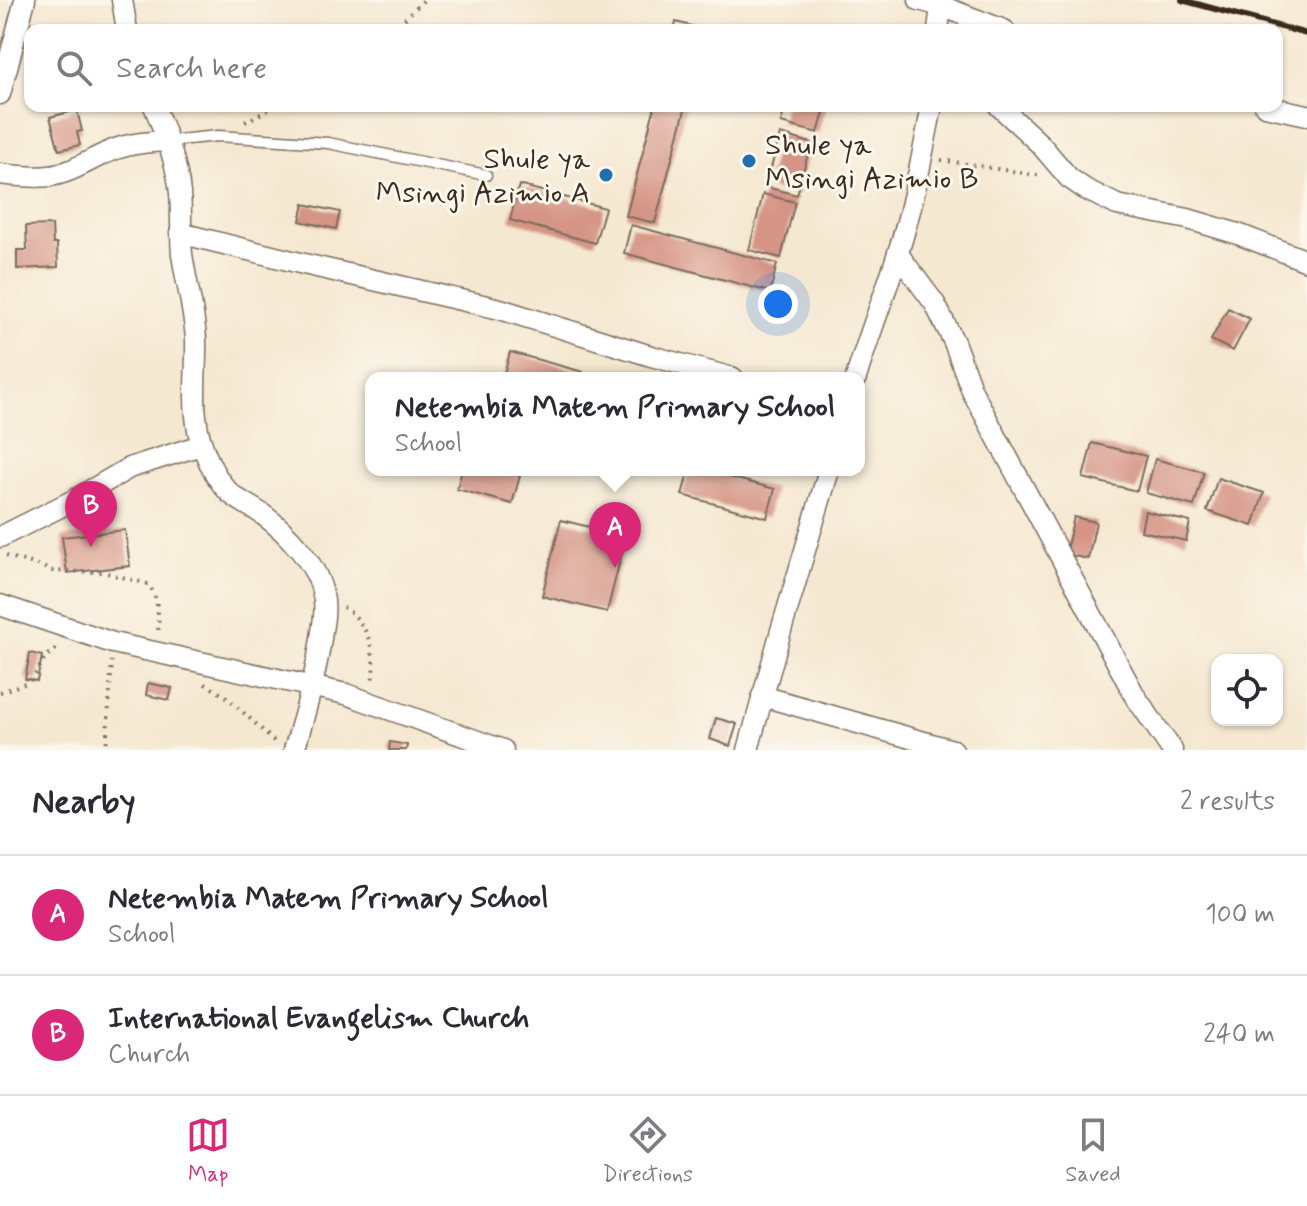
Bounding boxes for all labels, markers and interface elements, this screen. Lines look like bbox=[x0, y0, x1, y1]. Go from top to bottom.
search box bbox=[24, 24, 1283, 112]
icon: search bbox=[52, 46, 96, 90]
text: Search here bbox=[116, 49, 267, 88]
place label: Shule ya Msingi Azimio B bbox=[765, 126, 979, 199]
place label: Shule ya Msingi Azimio A bbox=[376, 140, 591, 213]
marker: Shule ya Msingi Azimio B bbox=[740, 152, 758, 170]
marker: Shule ya Msingi Azimio A bbox=[597, 166, 615, 184]
your location bbox=[758, 284, 798, 324]
popup bbox=[365, 372, 865, 476]
text: Netembia Matem Primary School bbox=[395, 388, 835, 427]
text: School bbox=[395, 427, 462, 461]
pin: B bbox=[65, 481, 117, 547]
pin: A bbox=[589, 502, 641, 568]
map controls bbox=[1211, 654, 1283, 726]
button: locate bbox=[1211, 654, 1283, 726]
text: Nearby bbox=[32, 780, 136, 825]
text: 2 results bbox=[1180, 785, 1275, 819]
text: Netembia Matem Primary School bbox=[108, 879, 548, 918]
text: A bbox=[49, 898, 67, 932]
text: 100 m bbox=[1205, 898, 1275, 932]
text: School bbox=[108, 918, 175, 952]
text: International Evangelism Church bbox=[108, 999, 530, 1038]
text: B bbox=[50, 1018, 66, 1052]
text: 240 m bbox=[1203, 1018, 1275, 1052]
text: Church bbox=[108, 1038, 190, 1072]
tab: Map bbox=[186, 1113, 230, 1189]
tab: Directions bbox=[602, 1113, 693, 1189]
tab: Saved bbox=[1065, 1113, 1121, 1189]

